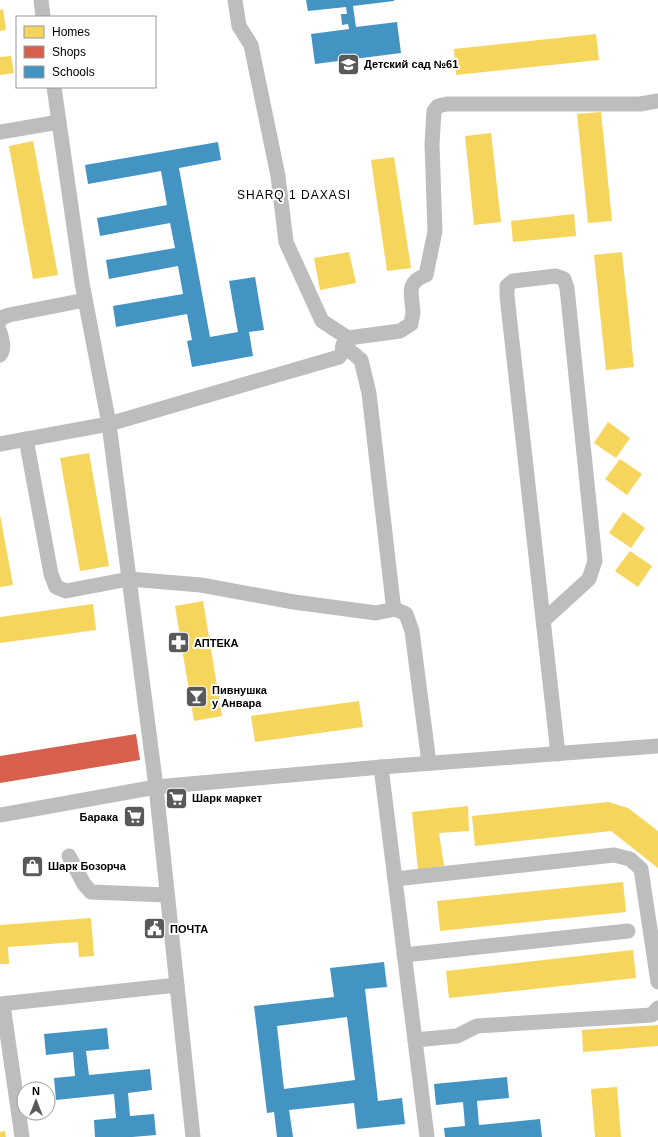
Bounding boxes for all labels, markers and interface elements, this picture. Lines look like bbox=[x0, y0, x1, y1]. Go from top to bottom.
legend bbox=[16, 16, 156, 88]
text: Homes bbox=[52, 25, 90, 39]
text: Shops bbox=[52, 45, 86, 59]
school or university icon: Детский сад №61 bbox=[336, 51, 362, 77]
place label: Детский сад №61 bbox=[364, 58, 458, 70]
text: Schools bbox=[52, 65, 95, 79]
district label: SHARQ 1 DAXASI bbox=[237, 188, 351, 202]
pharmacy icon: АПТЕКА bbox=[165, 630, 191, 656]
place label: АПТЕКА bbox=[194, 637, 238, 649]
bar icon: Пивнушка у Анвара bbox=[183, 683, 209, 709]
place label: Пивнушка у Анвара bbox=[212, 684, 268, 709]
supermarket icon: Шарк маркет bbox=[163, 785, 189, 811]
place label: Шарк маркет bbox=[192, 792, 263, 804]
supermarket icon: Барака bbox=[121, 804, 147, 830]
place label: Барака bbox=[80, 811, 119, 823]
shop icon: Шарк Бозорча bbox=[19, 853, 45, 879]
place label: Шарк Бозорча bbox=[48, 860, 127, 872]
public building icon: ПОЧТА bbox=[142, 916, 168, 942]
place label: ПОЧТА bbox=[170, 923, 208, 935]
north arrow bbox=[16, 1081, 56, 1121]
text: N bbox=[32, 1085, 40, 1097]

